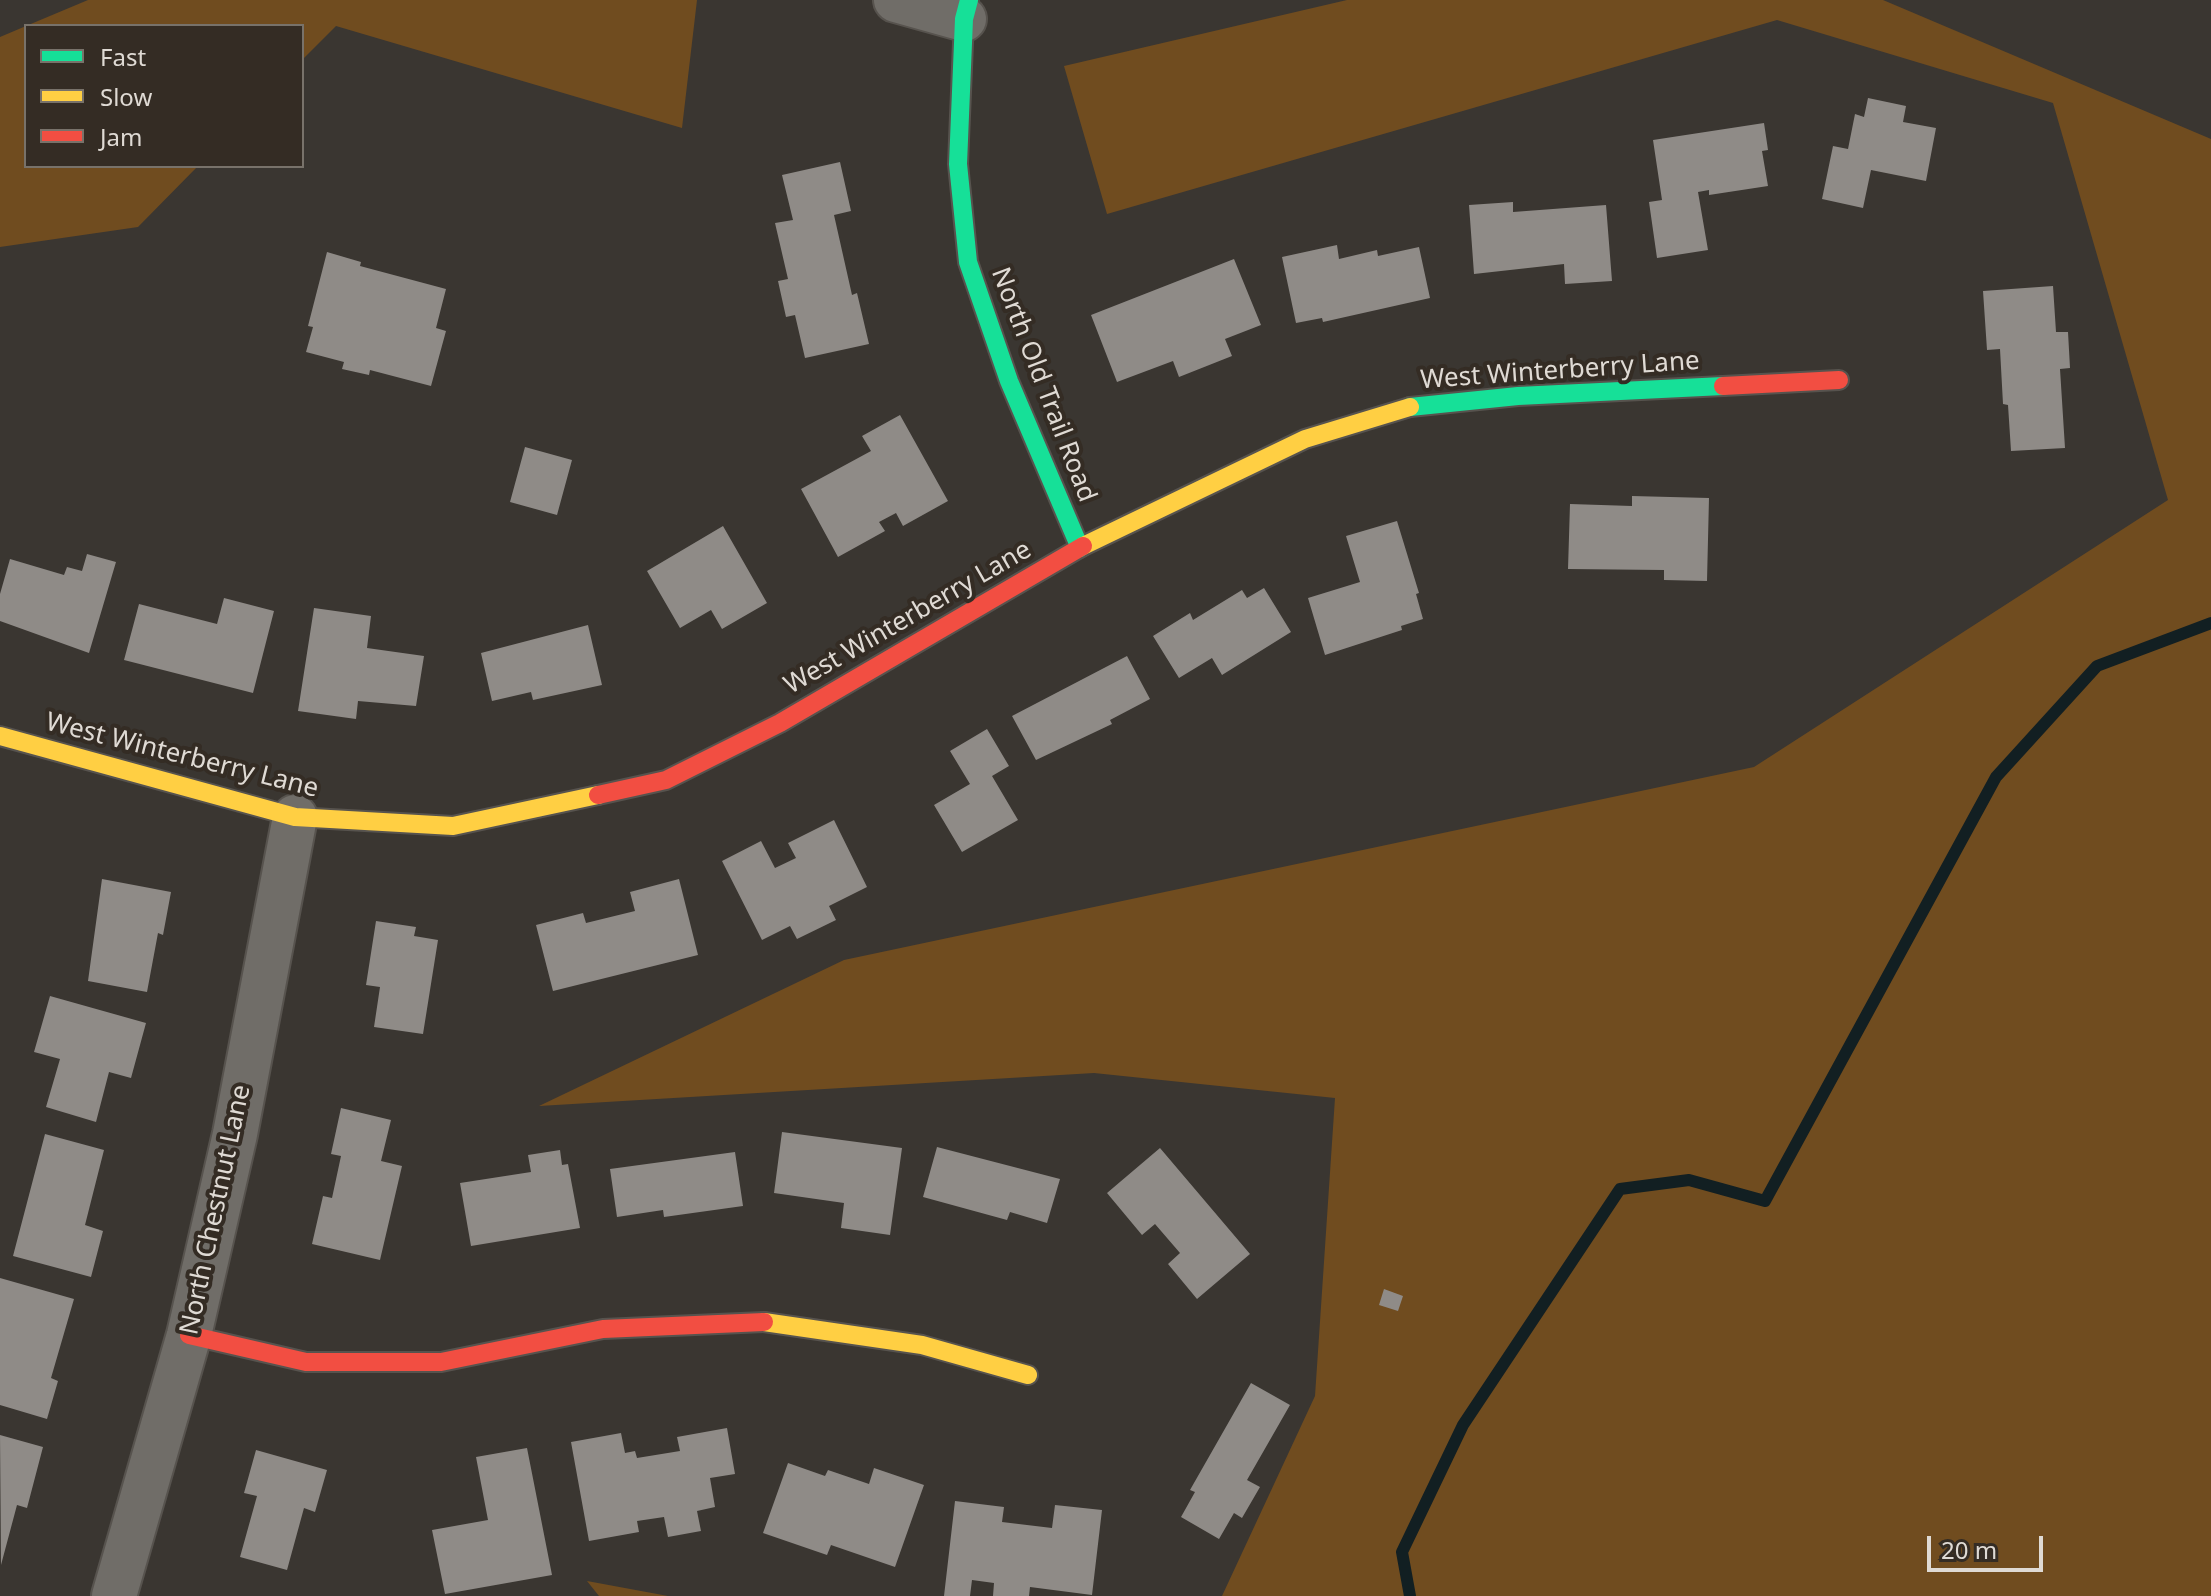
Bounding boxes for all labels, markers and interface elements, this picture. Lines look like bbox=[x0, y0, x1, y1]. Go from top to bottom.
legend bbox=[24, 24, 304, 168]
text: Fast bbox=[100, 40, 146, 73]
text: Slow bbox=[100, 80, 152, 113]
text: Jam bbox=[100, 120, 142, 153]
street label: North Old Trail Road bbox=[984, 263, 1102, 507]
street label: West Winterberry Lane bbox=[1419, 346, 1701, 396]
street label: West Winterberry Lane bbox=[779, 535, 1037, 701]
street label: West Winterberry Lane bbox=[43, 707, 321, 805]
street label: North Chestnut Lane bbox=[174, 1082, 258, 1338]
scale bar bbox=[1931, 1520, 2047, 1570]
text: 20 m bbox=[1941, 1533, 1997, 1566]

